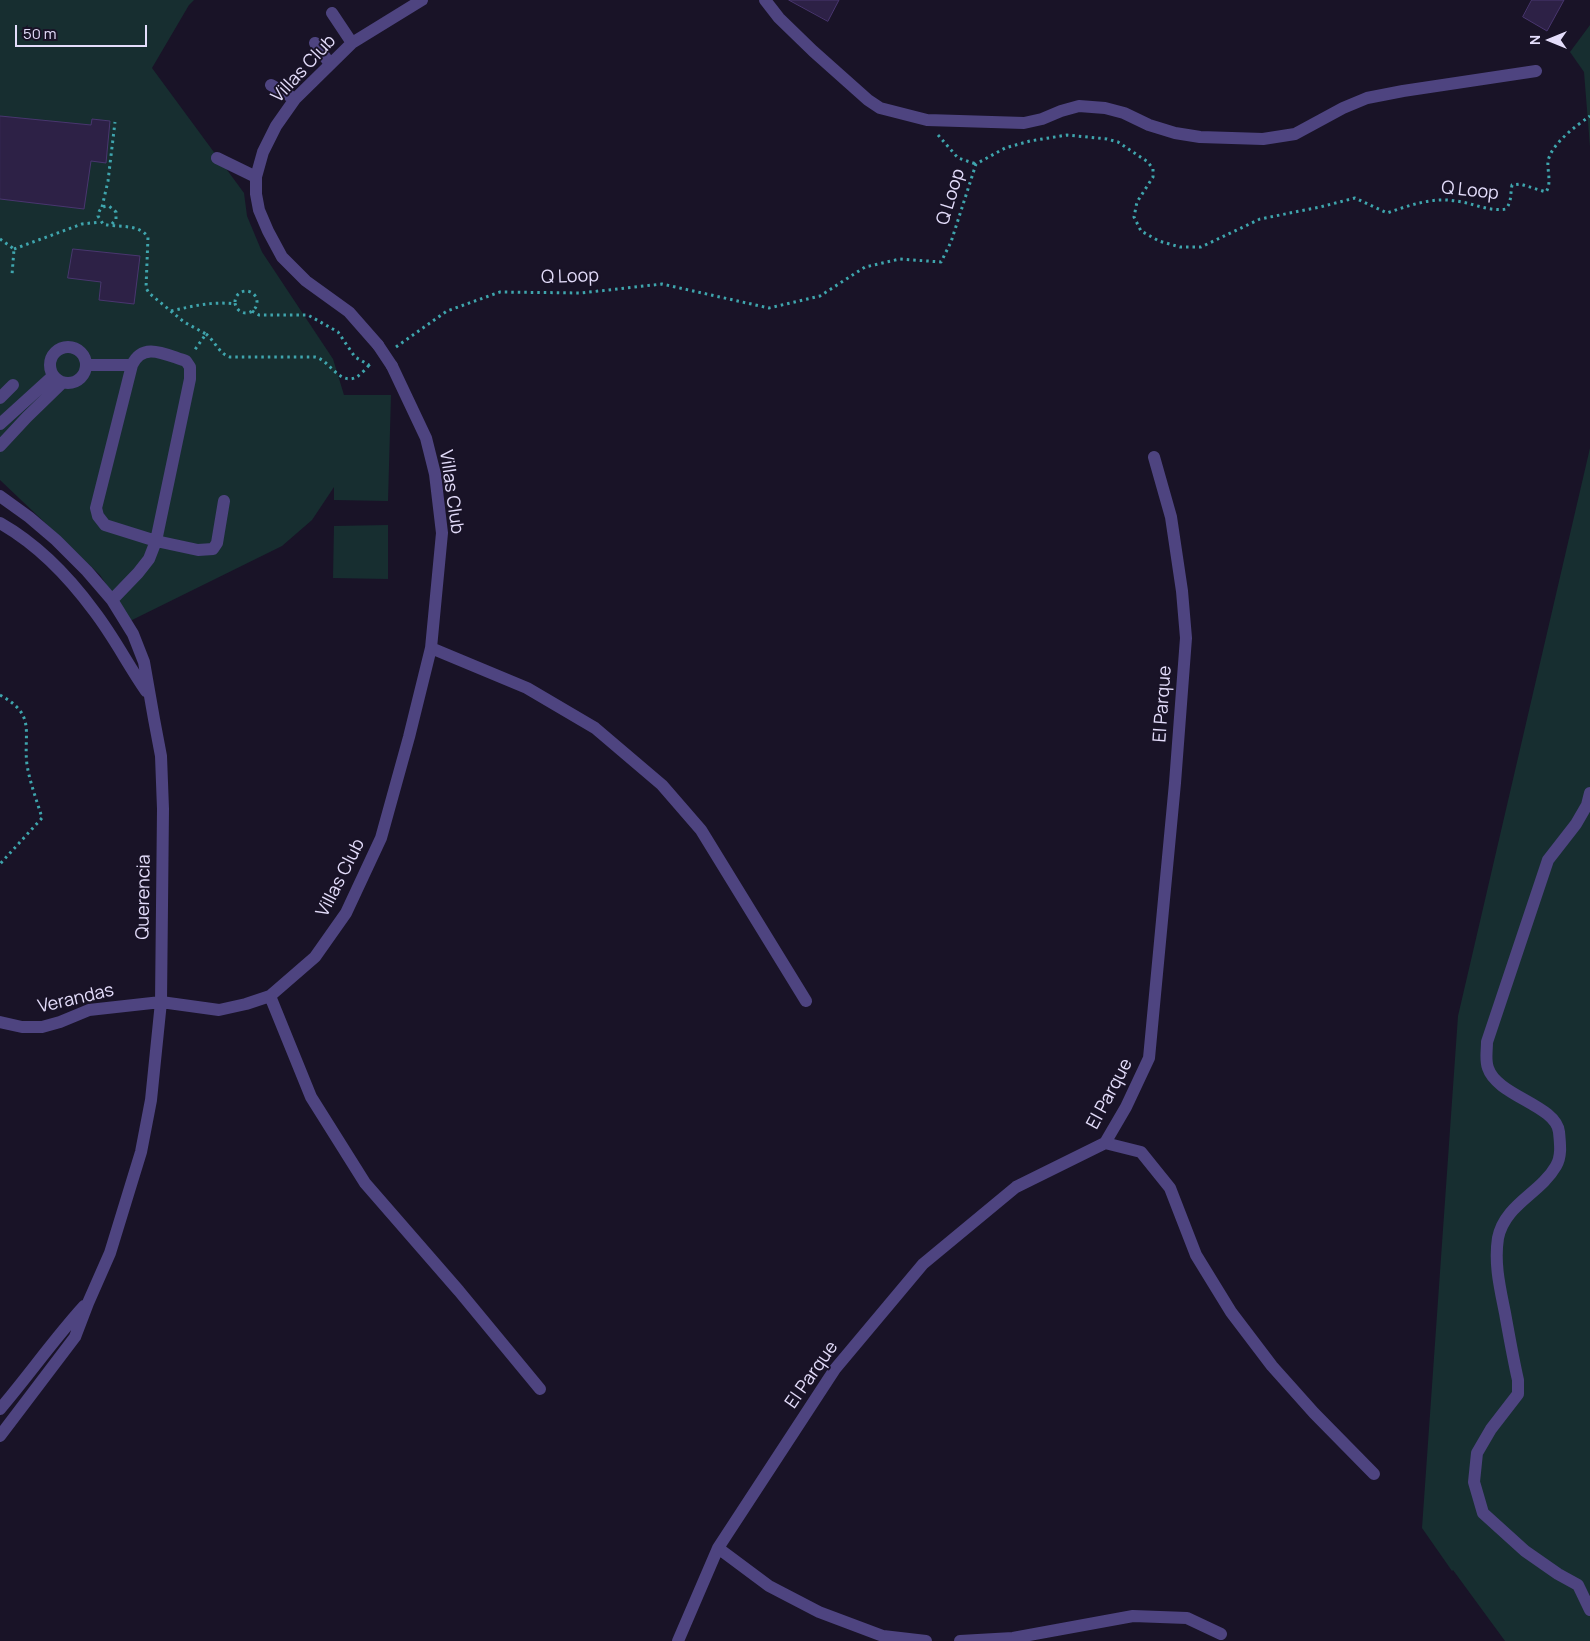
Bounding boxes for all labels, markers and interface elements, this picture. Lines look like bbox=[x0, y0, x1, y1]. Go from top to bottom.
scale bar bbox=[18, 15, 150, 47]
north arrow bbox=[1525, 15, 1575, 65]
text: 50 m bbox=[23, 23, 57, 44]
street label: Villas Club bbox=[267, 31, 341, 107]
text: N bbox=[1525, 35, 1544, 45]
street label: Q Loop bbox=[932, 166, 970, 228]
street label: Q Loop bbox=[1440, 177, 1500, 205]
street label: Q Loop bbox=[541, 265, 599, 289]
street label: Villas Club bbox=[434, 449, 468, 535]
street label: El Parque bbox=[1150, 665, 1176, 743]
street label: Villas Club bbox=[312, 835, 370, 921]
street label: Querencia bbox=[132, 854, 156, 940]
street label: Verandas bbox=[36, 980, 116, 1018]
street label: El Parque bbox=[1082, 1055, 1138, 1133]
street label: El Parque bbox=[781, 1337, 843, 1413]

